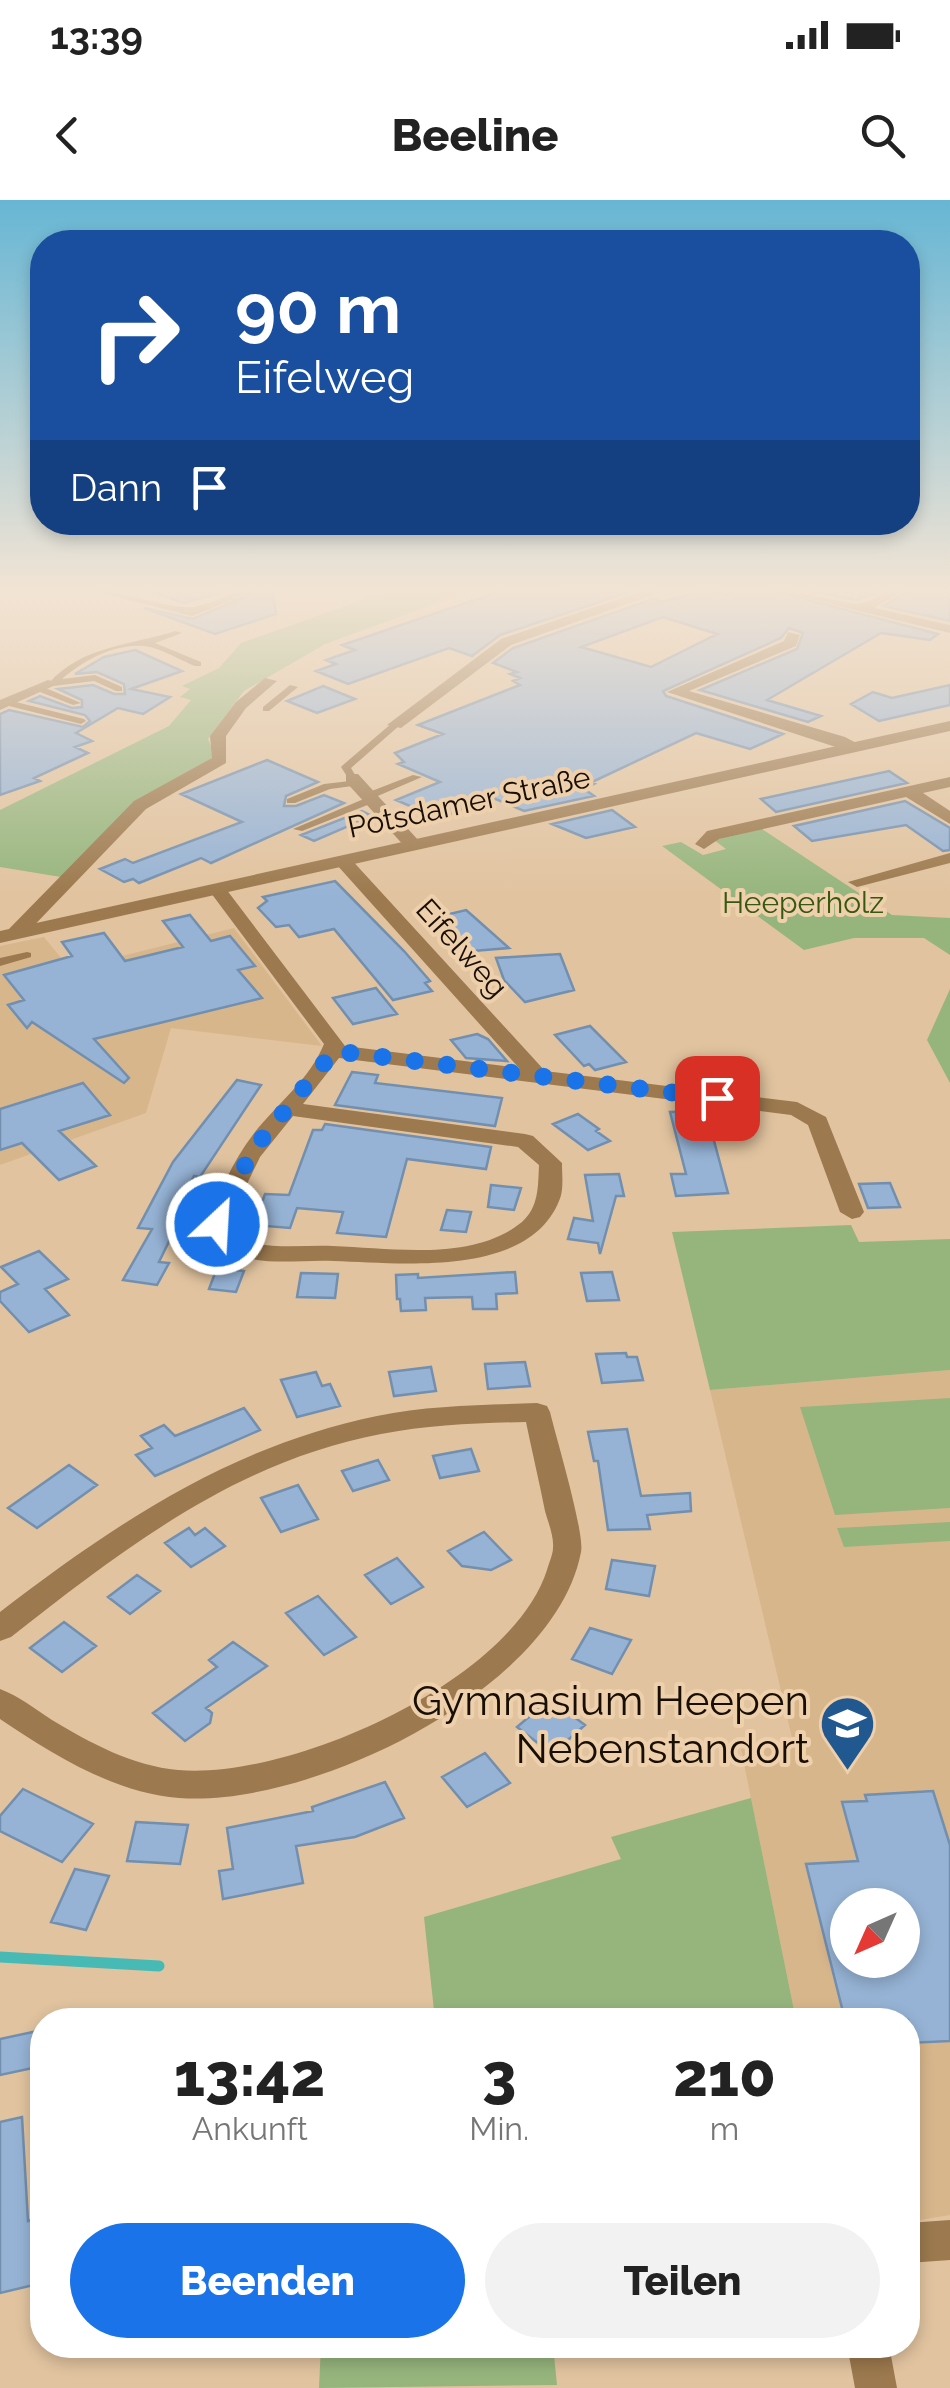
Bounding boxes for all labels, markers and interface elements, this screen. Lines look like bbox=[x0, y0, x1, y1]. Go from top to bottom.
text: 13:39 bbox=[50, 13, 143, 58]
icon: back bbox=[40, 108, 95, 163]
icon: search bbox=[855, 108, 910, 163]
text: Beeline bbox=[391, 109, 559, 162]
text: 90 m bbox=[235, 267, 401, 349]
icon: right bbox=[70, 270, 200, 400]
text: Eifelweg bbox=[235, 351, 414, 404]
icon: arrive bbox=[182, 460, 237, 515]
text: Dann bbox=[70, 465, 162, 510]
street label: Potsdamer Straße bbox=[344, 759, 594, 845]
park label: Heeperholz bbox=[722, 885, 884, 920]
street label: Eifelweg bbox=[409, 892, 515, 1004]
pin bbox=[675, 1056, 760, 1141]
icon: arrive bbox=[690, 1071, 745, 1126]
position arrow bbox=[165, 1172, 269, 1276]
place label: Gymnasium Heepen Nebenstandort bbox=[412, 1676, 809, 1773]
school or university icon: Gymnasium Heepen Nebenstandort bbox=[818, 1694, 878, 1773]
north arrow bbox=[830, 1888, 920, 1978]
map controls bbox=[830, 1888, 920, 1978]
text: 13:42 bbox=[174, 2040, 325, 2110]
text: 3 bbox=[482, 2040, 516, 2110]
text: 210 bbox=[673, 2040, 776, 2110]
text: Ankunft bbox=[192, 2110, 308, 2147]
text: Min. bbox=[469, 2110, 529, 2147]
text: m bbox=[710, 2110, 739, 2147]
button: Beenden bbox=[70, 2223, 465, 2338]
button: Teilen bbox=[485, 2223, 880, 2338]

